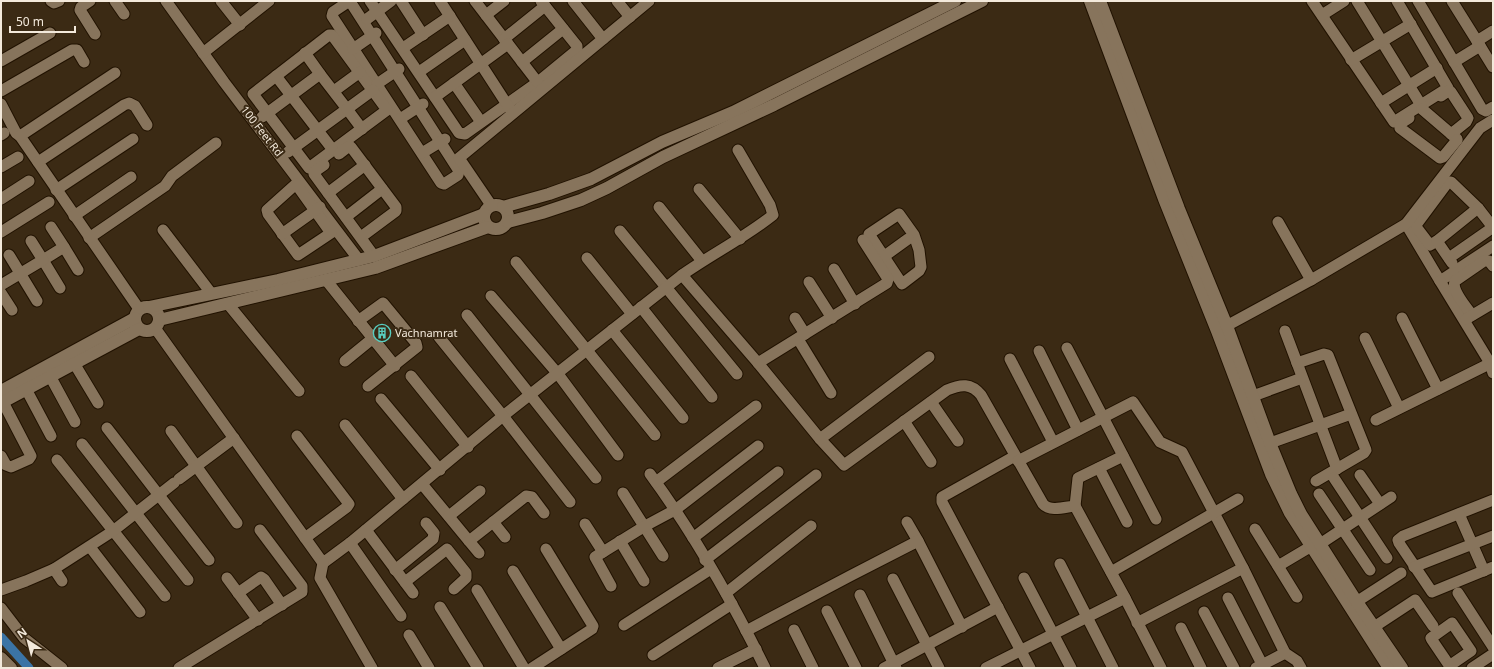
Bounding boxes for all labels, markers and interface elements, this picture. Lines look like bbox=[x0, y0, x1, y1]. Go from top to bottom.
scale bar bbox=[10, 8, 75, 34]
text: 50 m bbox=[16, 13, 44, 30]
street label: 100 Feet Rd bbox=[238, 102, 287, 159]
building icon: Vachnamrat bbox=[372, 323, 392, 343]
place label: Vachnamrat bbox=[395, 325, 457, 340]
north arrow bbox=[8, 621, 48, 661]
text: N bbox=[14, 624, 30, 641]

